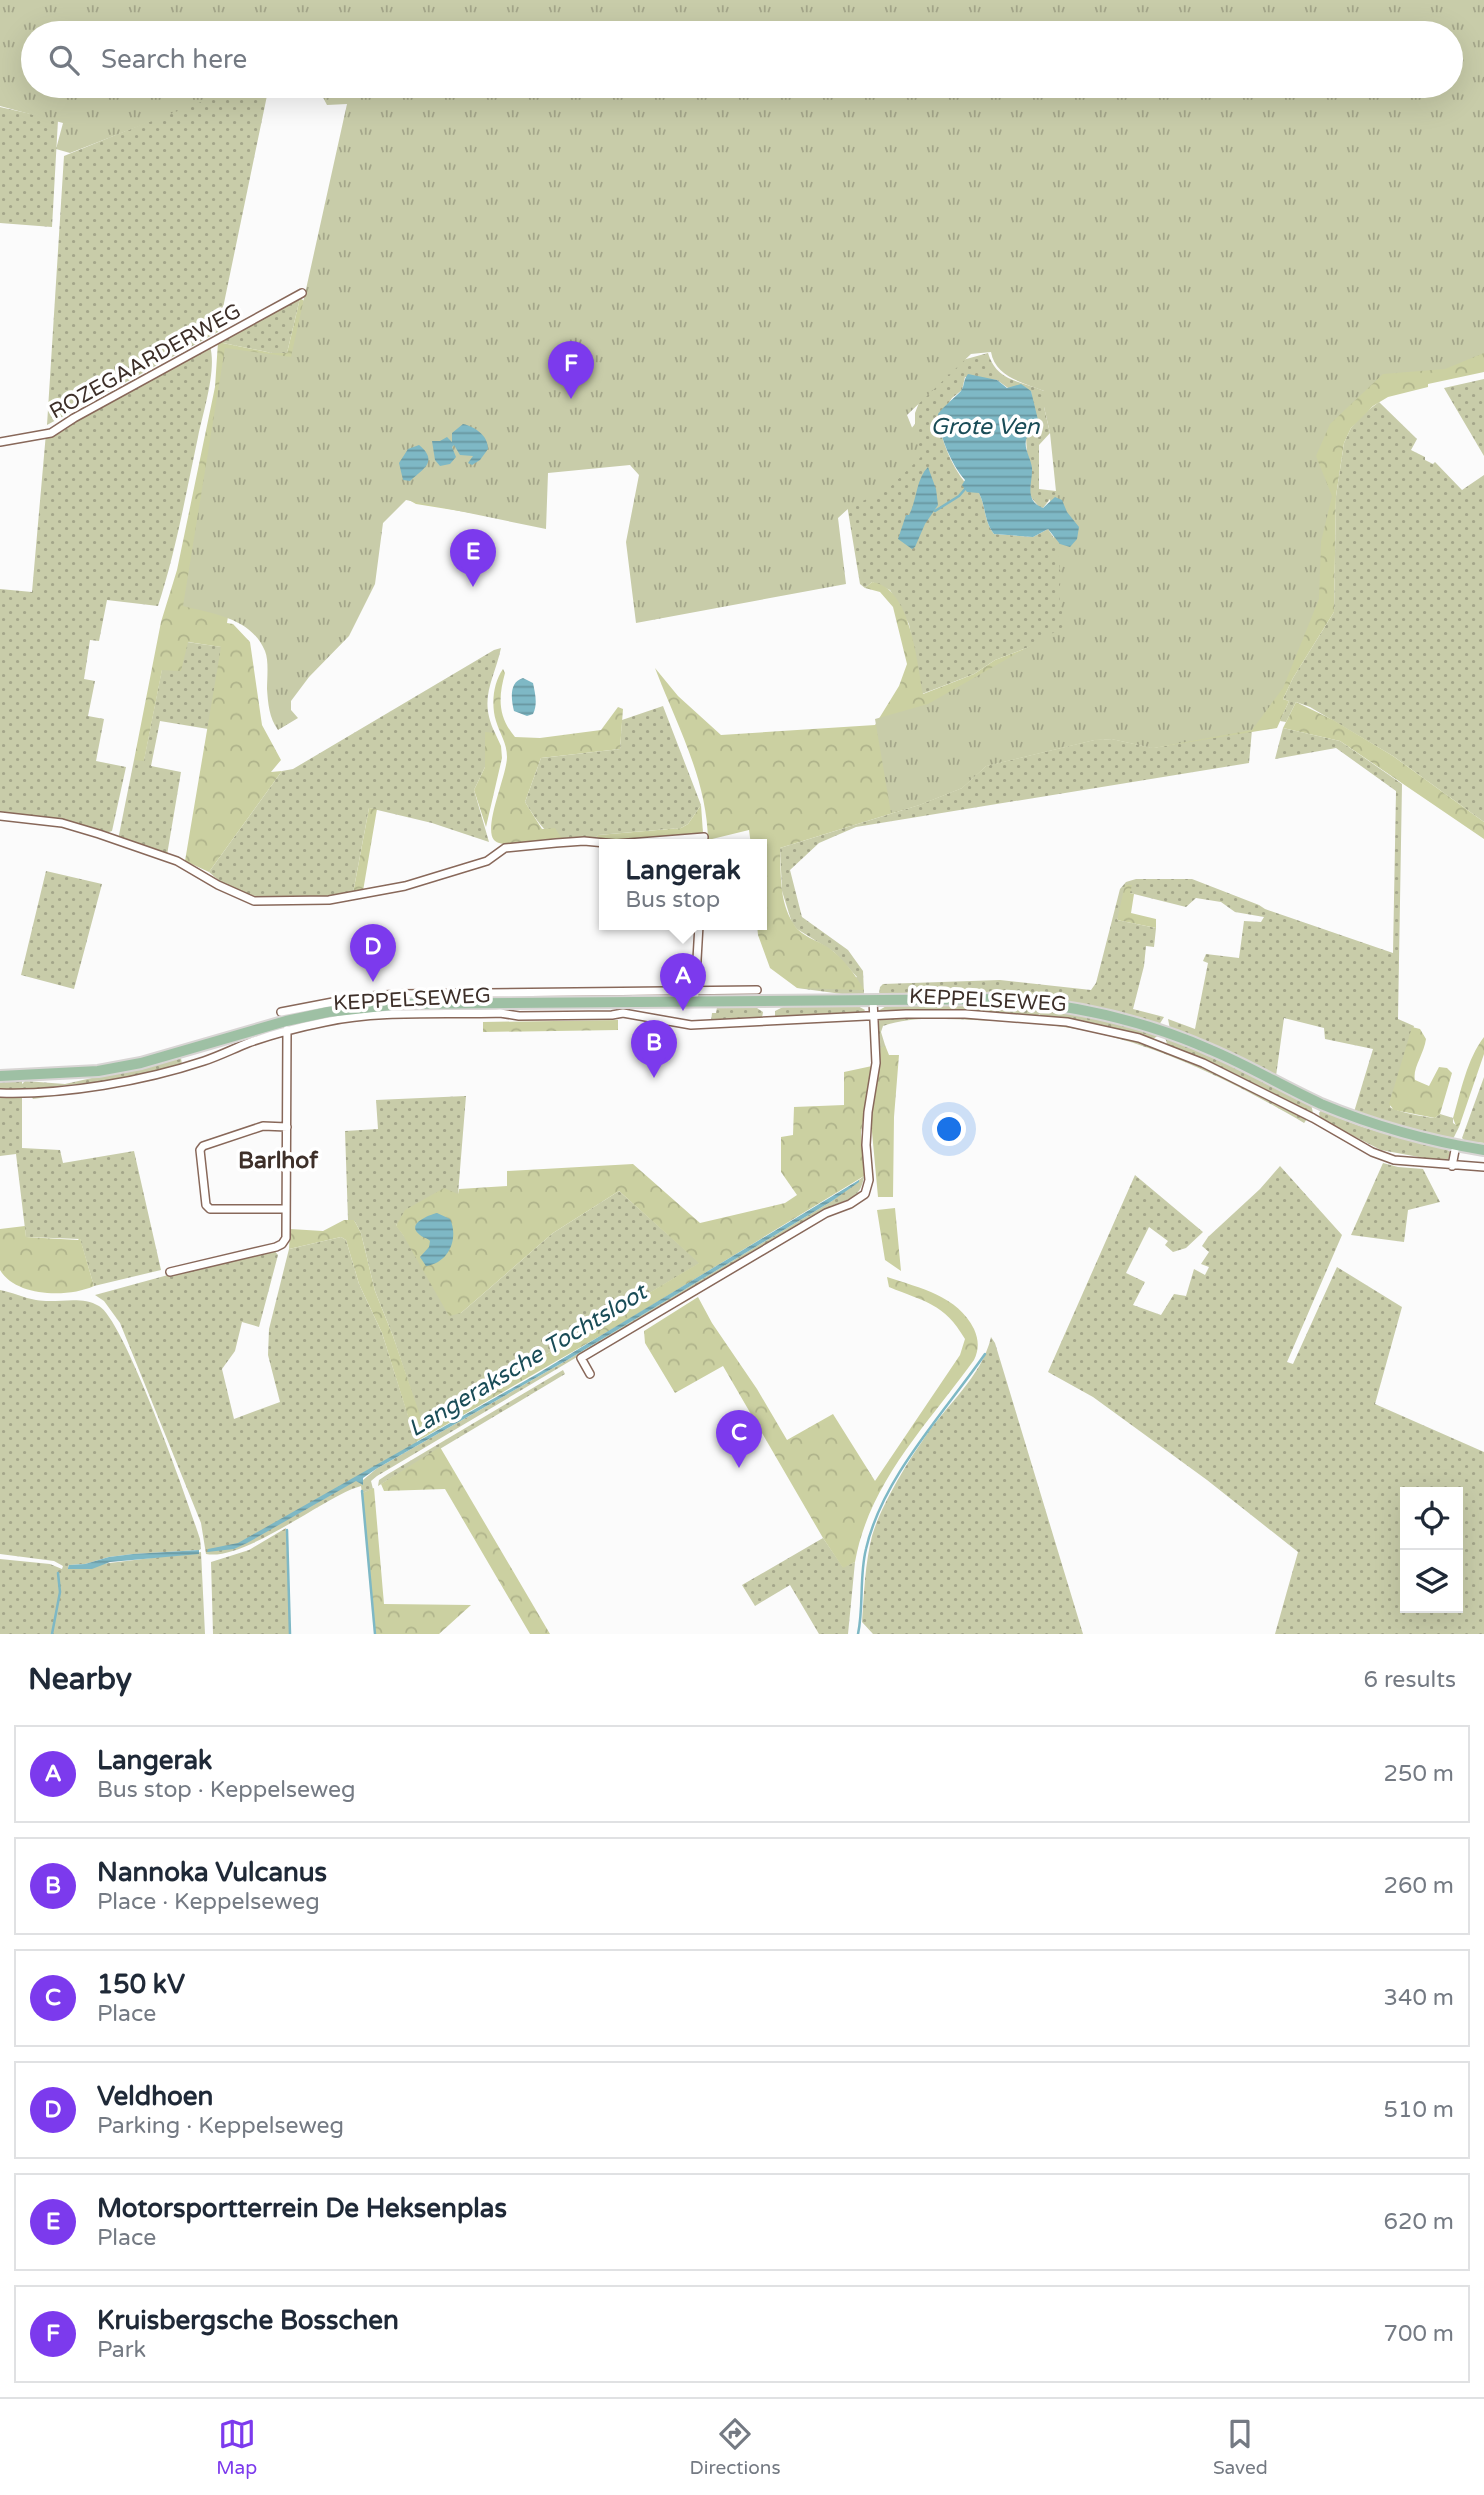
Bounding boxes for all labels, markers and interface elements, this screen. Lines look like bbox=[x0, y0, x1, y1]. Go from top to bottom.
search box bbox=[21, 21, 1463, 98]
icon: search bbox=[45, 41, 83, 79]
text: Search here bbox=[101, 44, 247, 75]
street label: ROZEGAARDERWEG bbox=[45, 298, 245, 424]
pin: F bbox=[548, 341, 594, 399]
water label: Grote Ven bbox=[930, 413, 1041, 441]
pin: E bbox=[450, 529, 496, 587]
popup bbox=[599, 839, 767, 930]
text: Langerak bbox=[625, 855, 741, 886]
text: Bus stop bbox=[625, 886, 720, 914]
pin: D bbox=[350, 924, 396, 982]
pin: A bbox=[660, 953, 706, 1011]
street label: KEPPELSEWEG bbox=[333, 983, 492, 1016]
street label: KEPPELSEWEG bbox=[908, 984, 1067, 1017]
pin: B bbox=[631, 1020, 677, 1078]
your location bbox=[932, 1112, 966, 1146]
district label: Barlhof bbox=[238, 1147, 319, 1175]
water label: Langeraksche Tochtsloot bbox=[403, 1277, 654, 1443]
pin: C bbox=[716, 1410, 762, 1468]
map controls bbox=[1400, 1487, 1463, 1613]
button: locate bbox=[1400, 1487, 1463, 1550]
button: layers bbox=[1400, 1550, 1463, 1613]
text: Nearby bbox=[28, 1661, 132, 1698]
text: 6 results bbox=[1363, 1666, 1456, 1694]
text: Langerak bbox=[97, 1745, 212, 1776]
text: A bbox=[44, 1760, 62, 1788]
text: 250 m bbox=[1384, 1760, 1454, 1788]
text: Bus stop · Keppelseweg bbox=[97, 1776, 356, 1804]
text: Nannoka Vulcanus bbox=[97, 1857, 327, 1888]
text: B bbox=[45, 1872, 61, 1900]
text: 260 m bbox=[1384, 1872, 1454, 1900]
text: Place · Keppelseweg bbox=[97, 1888, 320, 1916]
text: 150 kV bbox=[97, 1969, 185, 2000]
text: C bbox=[45, 1984, 61, 2012]
text: 340 m bbox=[1384, 1984, 1454, 2012]
text: Place bbox=[97, 2000, 156, 2028]
text: Veldhoen bbox=[97, 2081, 213, 2112]
text: D bbox=[44, 2096, 62, 2124]
text: 510 m bbox=[1384, 2096, 1454, 2124]
text: Parking · Keppelseweg bbox=[97, 2112, 344, 2140]
text: Motorsportterrein De Heksenplas bbox=[97, 2193, 507, 2224]
text: E bbox=[46, 2208, 60, 2236]
text: 620 m bbox=[1384, 2208, 1454, 2236]
text: Place bbox=[97, 2224, 156, 2252]
text: Kruisbergsche Bosschen bbox=[97, 2305, 399, 2336]
text: F bbox=[46, 2320, 60, 2348]
text: 700 m bbox=[1384, 2320, 1454, 2348]
text: Park bbox=[97, 2336, 146, 2364]
tab: Map bbox=[216, 2415, 257, 2479]
tab: Directions bbox=[690, 2415, 781, 2479]
tab: Saved bbox=[1213, 2415, 1268, 2479]

